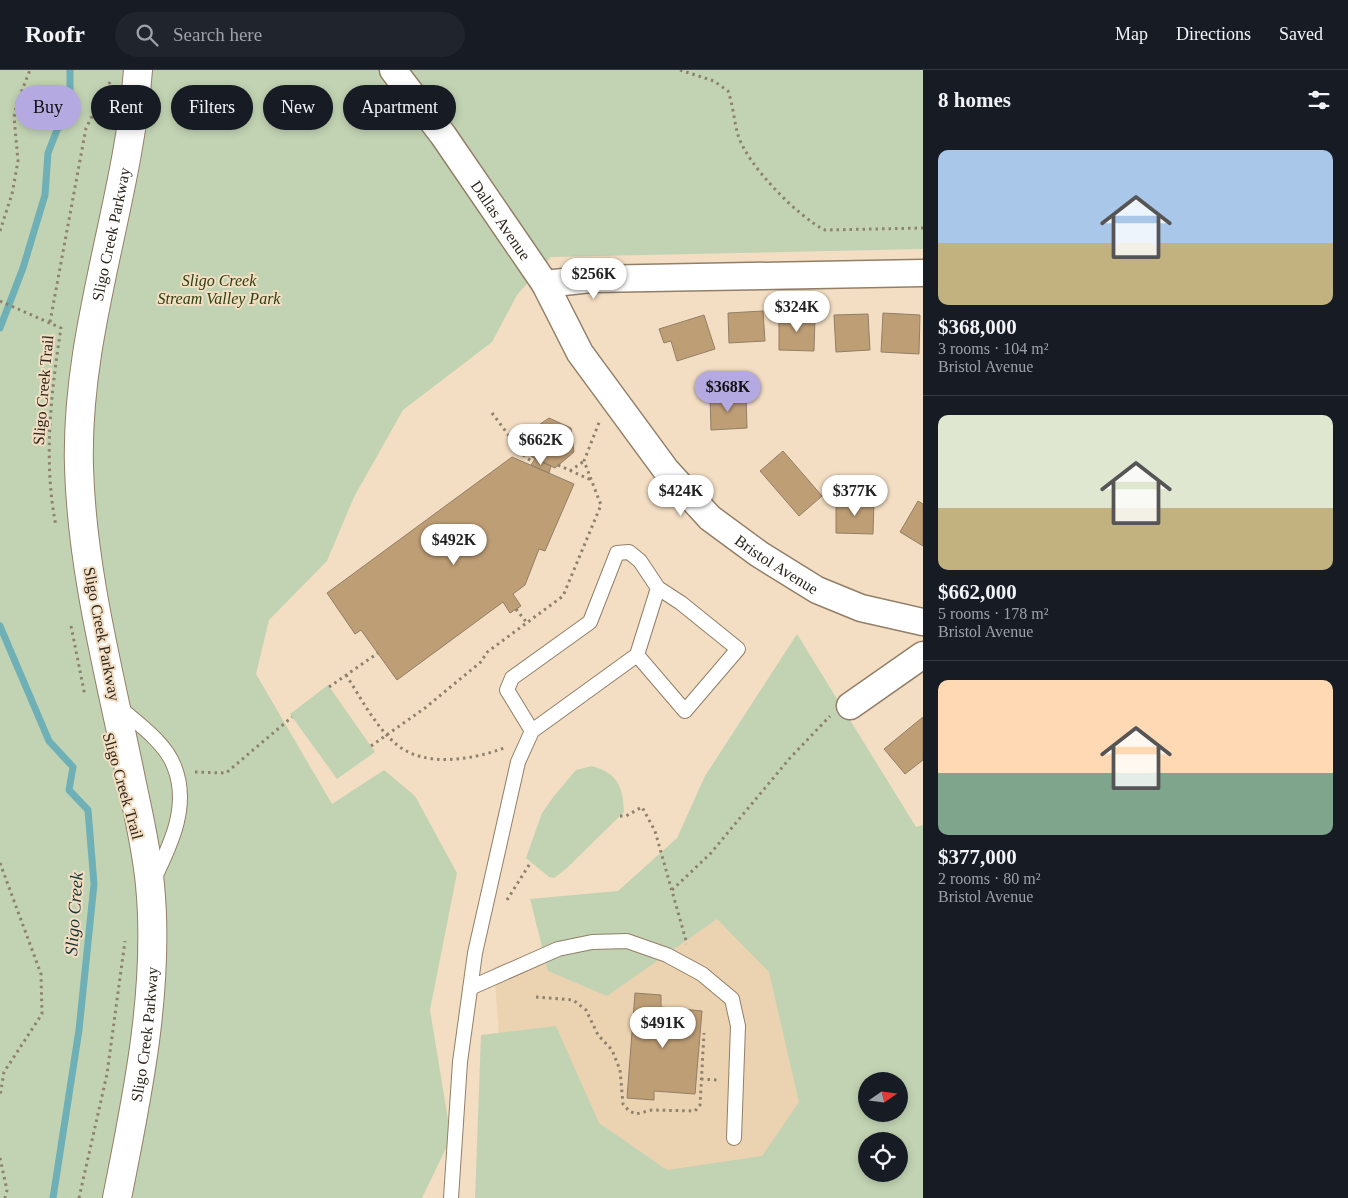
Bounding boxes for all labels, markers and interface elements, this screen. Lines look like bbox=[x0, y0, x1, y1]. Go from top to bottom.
search box bbox=[115, 12, 465, 57]
text: Roofr bbox=[25, 21, 85, 47]
icon: search bbox=[133, 21, 161, 49]
text: Search here bbox=[173, 24, 262, 45]
text: Map bbox=[1115, 24, 1148, 44]
text: Directions bbox=[1176, 24, 1251, 44]
text: Saved bbox=[1279, 24, 1323, 44]
chip: Buy bbox=[15, 85, 81, 130]
chip: Rent bbox=[91, 85, 161, 130]
chip: Filters bbox=[171, 85, 253, 130]
chip: New bbox=[263, 85, 333, 130]
chip: Apartment bbox=[343, 85, 456, 130]
icon: filters bbox=[1305, 86, 1333, 114]
text: 8 homes bbox=[938, 88, 1011, 112]
street label: Sligo Creek Parkway bbox=[88, 166, 134, 302]
street label: Dallas Avenue bbox=[468, 177, 534, 263]
icon: home bbox=[1091, 182, 1181, 272]
pin: $256K bbox=[559, 258, 629, 300]
text: $256K bbox=[572, 265, 616, 282]
park label: Sligo Creek Stream Valley Park bbox=[158, 272, 281, 308]
pin: $324K bbox=[762, 290, 832, 333]
text: $324K bbox=[775, 298, 819, 315]
text: $368,000 bbox=[938, 315, 1017, 339]
street label: Sligo Creek Trail bbox=[30, 334, 57, 446]
text: 3 rooms · 104 m² bbox=[938, 340, 1049, 357]
text: Bristol Avenue bbox=[938, 358, 1033, 375]
pin: $368K bbox=[693, 370, 763, 413]
text: $368K bbox=[706, 378, 750, 395]
pin: $662K bbox=[506, 424, 576, 466]
text: $662K bbox=[519, 431, 563, 448]
icon: home bbox=[1091, 448, 1181, 538]
pin: $424K bbox=[646, 474, 716, 517]
pin: $377K bbox=[820, 474, 890, 517]
text: $424K bbox=[659, 482, 703, 499]
text: $377K bbox=[833, 482, 877, 499]
pin: $492K bbox=[419, 524, 489, 566]
text: $492K bbox=[432, 531, 476, 548]
street label: Bristol Avenue bbox=[732, 531, 821, 597]
street label: Sligo Creek Parkway bbox=[80, 566, 123, 703]
text: $662,000 bbox=[938, 580, 1017, 604]
text: 5 rooms · 178 m² bbox=[938, 605, 1049, 622]
text: Bristol Avenue bbox=[938, 623, 1033, 640]
icon: home bbox=[1091, 713, 1181, 803]
street label: Sligo Creek Trail bbox=[99, 731, 147, 842]
text: $377,000 bbox=[938, 845, 1017, 869]
water label: Sligo Creek bbox=[61, 870, 87, 957]
text: 2 rooms · 80 m² bbox=[938, 870, 1041, 887]
text: Bristol Avenue bbox=[938, 888, 1033, 905]
street label: Sligo Creek Parkway bbox=[127, 966, 161, 1103]
pin: $491K bbox=[628, 1006, 698, 1049]
text: $491K bbox=[641, 1014, 685, 1031]
north arrow bbox=[858, 1072, 908, 1122]
map controls bbox=[858, 1072, 908, 1182]
button: locate bbox=[858, 1132, 908, 1182]

